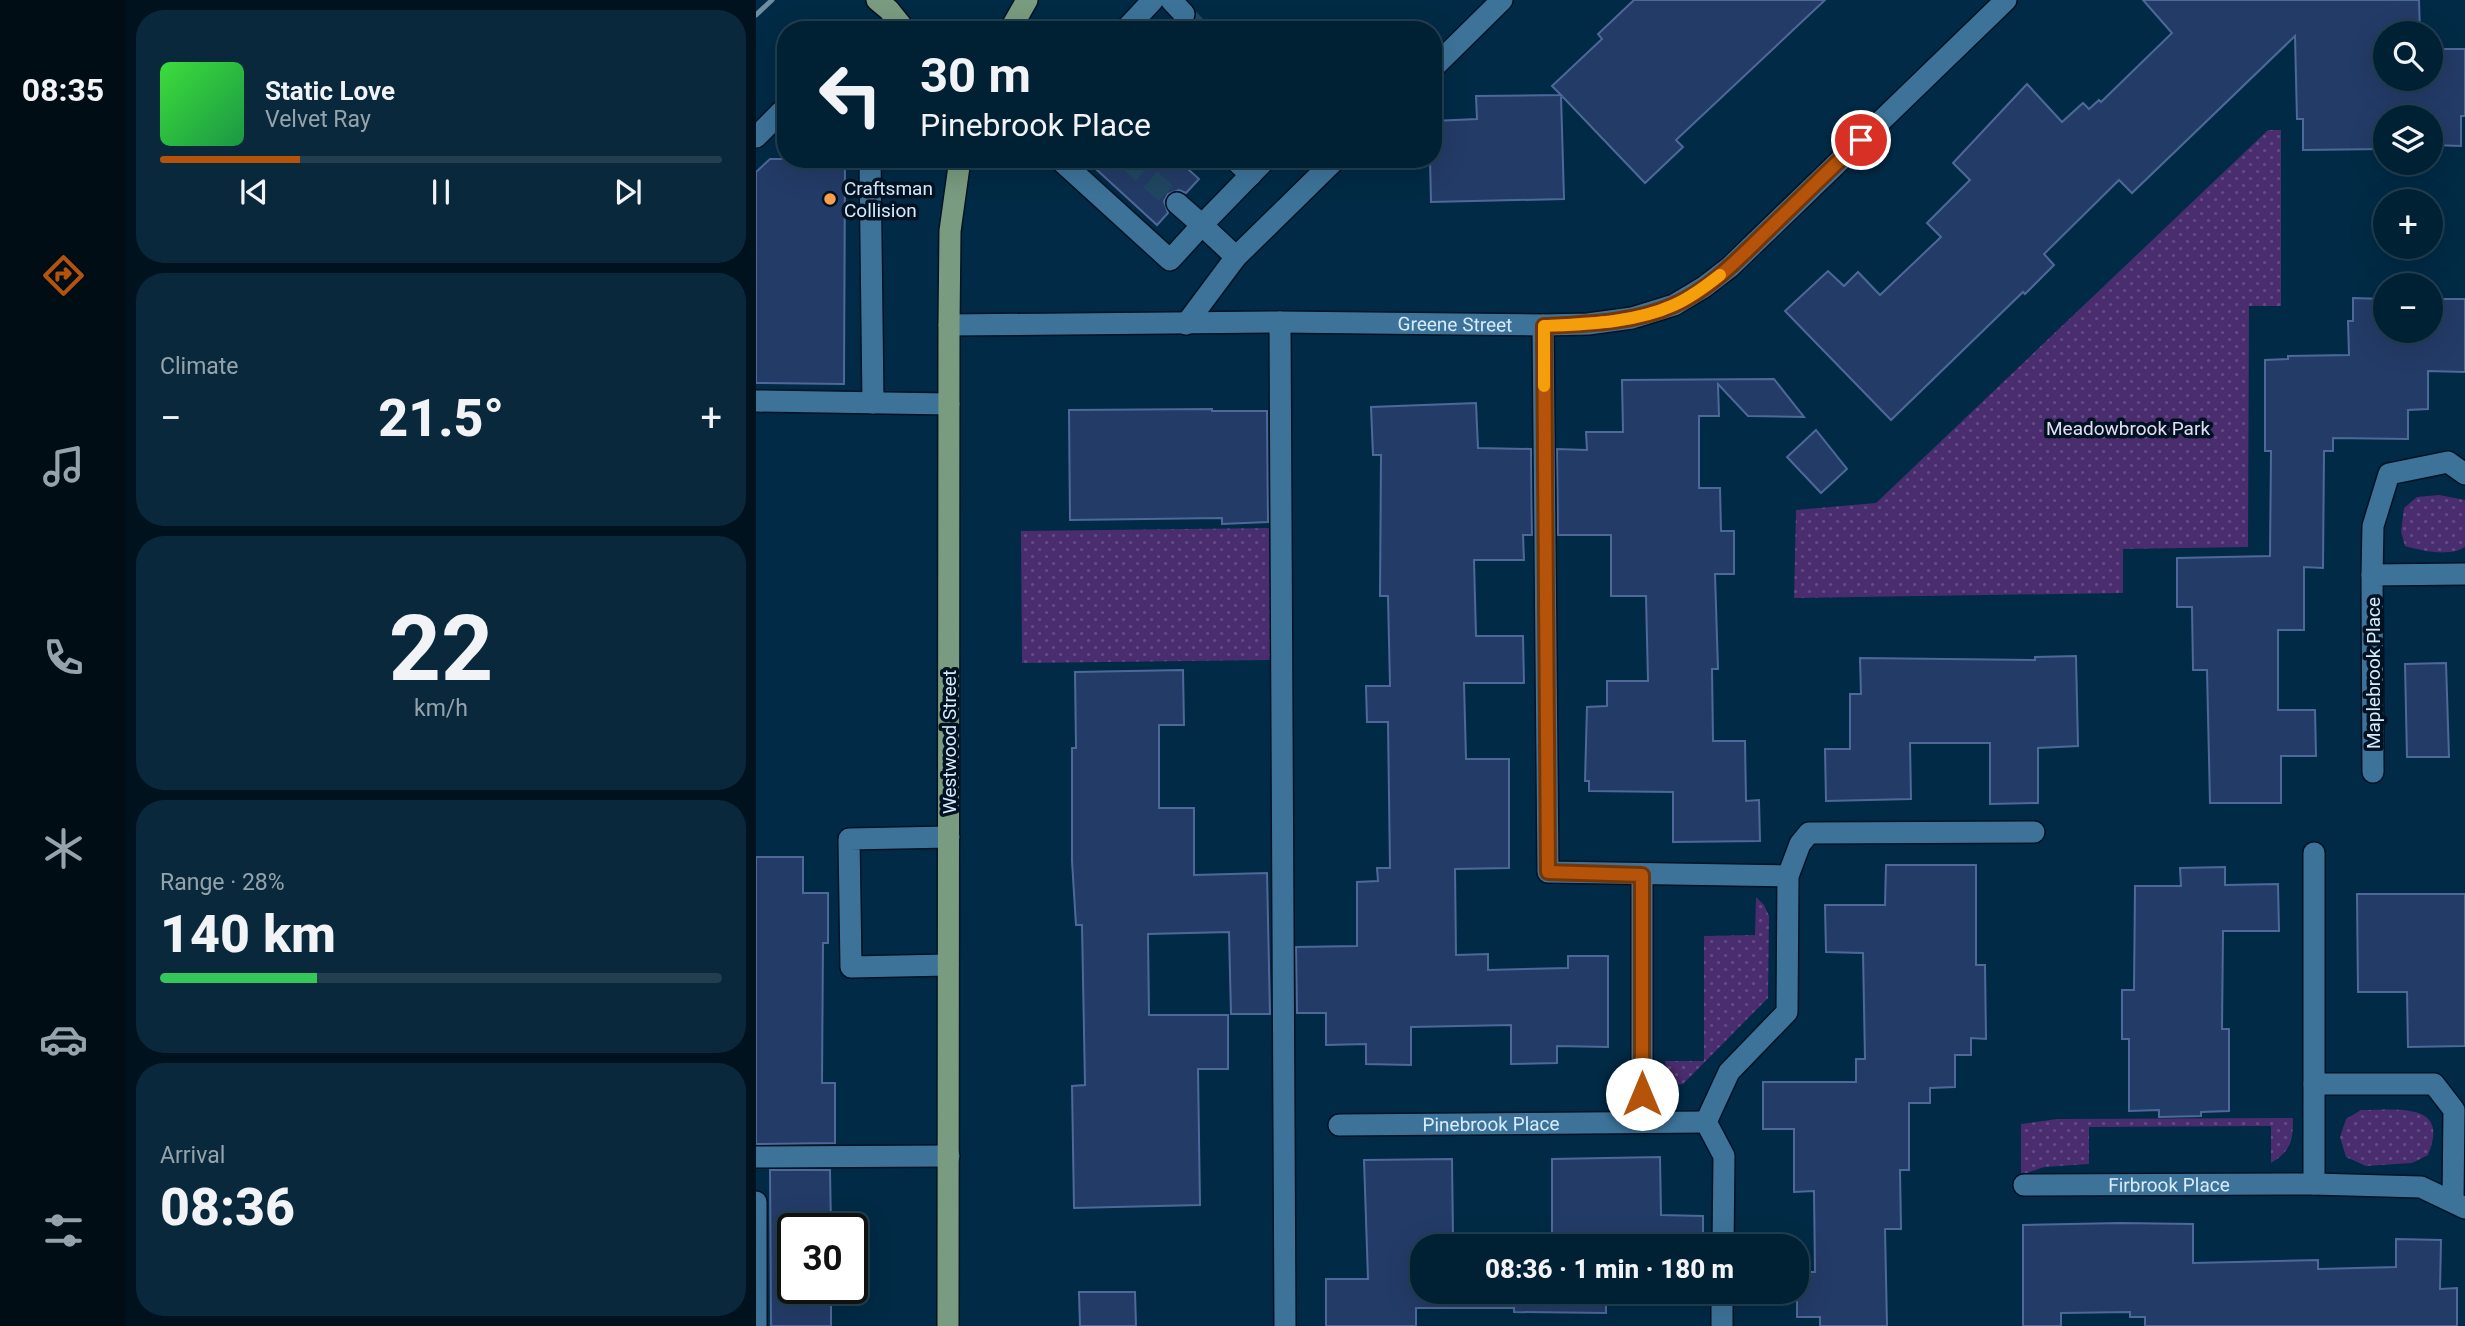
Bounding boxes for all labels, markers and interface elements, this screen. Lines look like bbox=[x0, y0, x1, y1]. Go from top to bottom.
map controls bbox=[2373, 21, 2443, 343]
button: search bbox=[2373, 21, 2443, 91]
text: 30 m bbox=[920, 47, 1031, 104]
icon: left bbox=[805, 49, 896, 140]
text: 08:35 bbox=[22, 71, 104, 109]
text: Static Love bbox=[265, 76, 395, 106]
button: layers bbox=[2373, 105, 2443, 175]
text: Velvet Ray bbox=[265, 106, 371, 133]
text: Pinebrook Place bbox=[920, 106, 1151, 144]
pin bbox=[1831, 110, 1891, 170]
icon: arrive bbox=[1842, 121, 1880, 159]
icon: previous bbox=[235, 173, 273, 211]
icon: pause bbox=[422, 173, 460, 211]
icon: next bbox=[609, 173, 647, 211]
place label: Craftsman Collision bbox=[844, 177, 933, 222]
button: + bbox=[2373, 189, 2443, 259]
marker: Craftsman Collision bbox=[822, 191, 838, 207]
icon: directions bbox=[39, 251, 88, 300]
button: − bbox=[2373, 273, 2443, 343]
street label: Greene Street bbox=[1397, 312, 1513, 337]
text: Climate bbox=[160, 353, 239, 380]
text: 21.5° bbox=[378, 388, 504, 449]
text: − bbox=[160, 396, 182, 440]
text: + bbox=[700, 396, 722, 440]
park label: Meadowbrook Park bbox=[2046, 417, 2210, 440]
icon: music bbox=[39, 442, 88, 491]
text: 22 bbox=[389, 596, 493, 702]
street label: Maplebrook Place bbox=[2362, 597, 2385, 749]
icon: phone bbox=[39, 633, 88, 682]
street label: Westwood Street bbox=[938, 670, 961, 814]
text: km/h bbox=[414, 695, 468, 722]
icon: climate bbox=[39, 824, 88, 873]
text: Range · 28% bbox=[160, 869, 285, 896]
text: 140 km bbox=[160, 904, 336, 965]
icon: car bbox=[39, 1015, 88, 1064]
position arrow bbox=[1605, 1057, 1679, 1131]
street label: Pinebrook Place bbox=[1422, 1112, 1560, 1136]
text: Arrival bbox=[160, 1142, 225, 1169]
street label: Firbrook Place bbox=[2108, 1173, 2230, 1197]
text: 08:36 bbox=[160, 1177, 295, 1238]
icon: filters bbox=[39, 1206, 88, 1255]
speed limit sign: 30 bbox=[777, 1213, 868, 1304]
text: 08:36 · 1 min · 180 m bbox=[1485, 1254, 1734, 1284]

